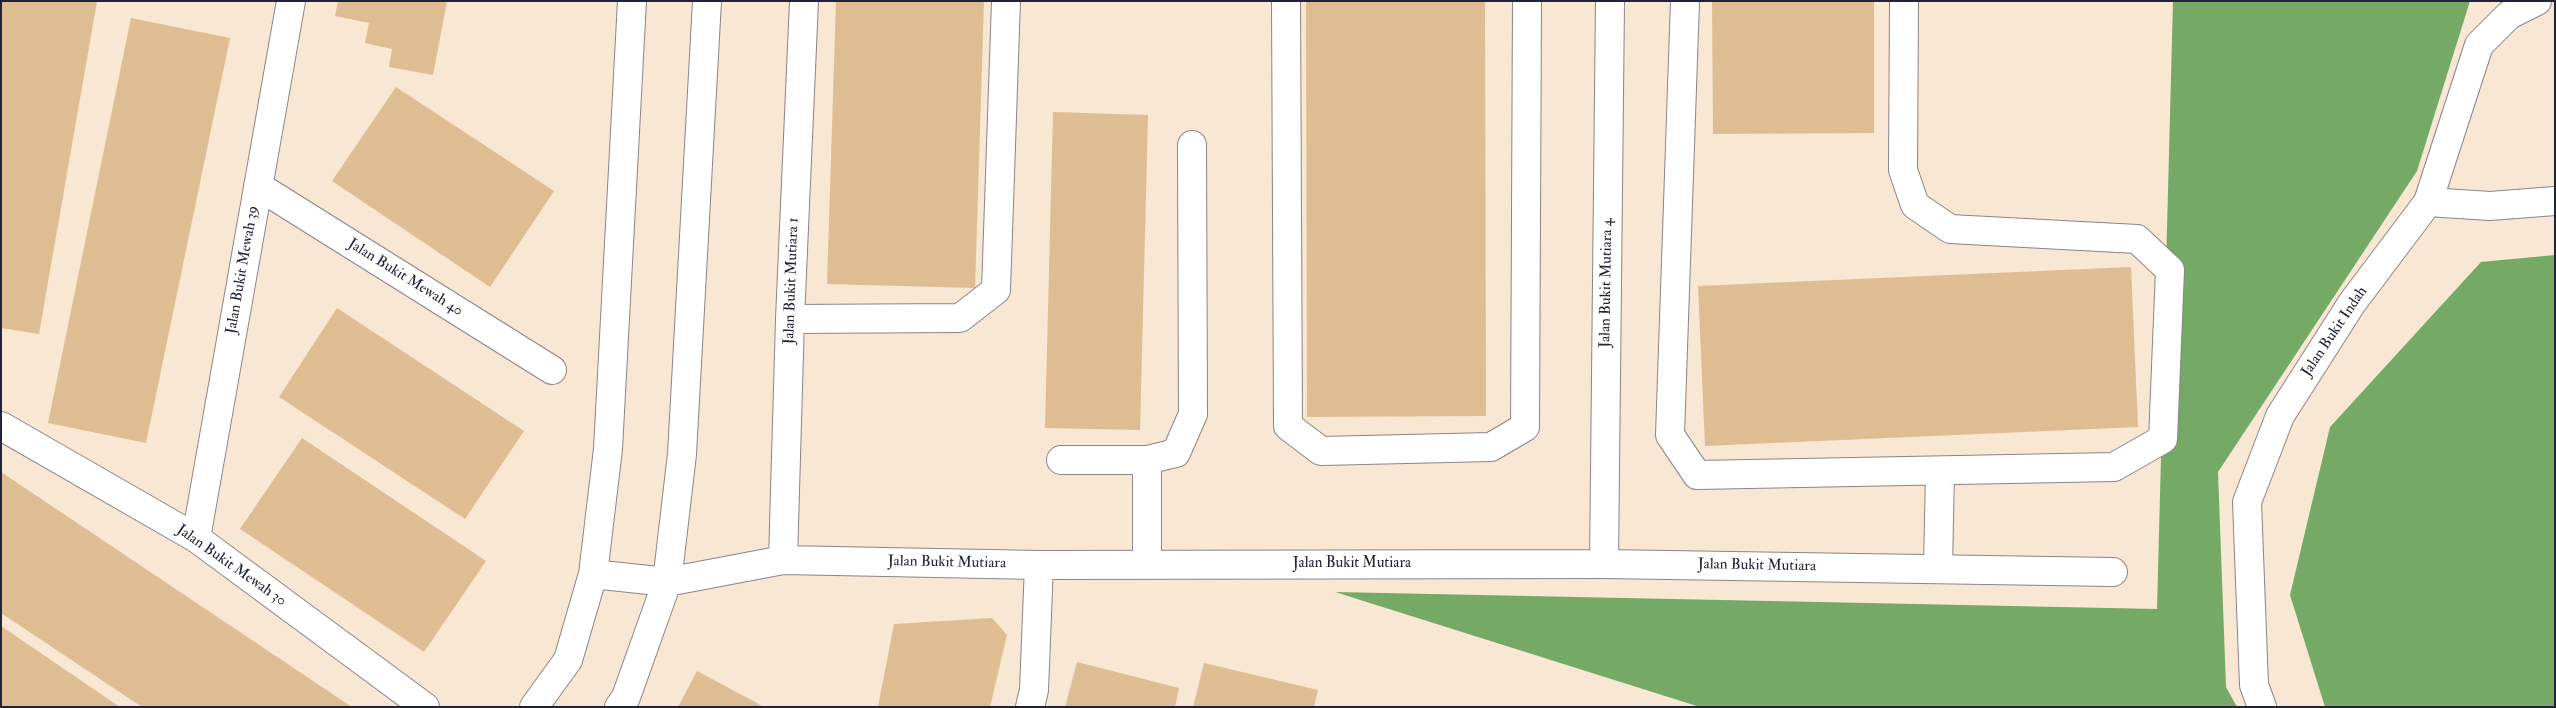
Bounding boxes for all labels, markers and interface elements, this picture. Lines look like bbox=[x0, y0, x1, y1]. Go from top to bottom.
street label: Jalan Bukit Mewah 39 bbox=[223, 204, 263, 336]
street label: Jalan Bukit Mutiara 1 bbox=[781, 217, 803, 345]
street label: Jalan Bukit Mutiara 4 bbox=[1597, 218, 1617, 348]
street label: Jalan Bukit Mewah 40 bbox=[344, 235, 466, 321]
street label: Jalan Bukit Indah bbox=[2298, 284, 2372, 380]
street label: Jalan Bukit Mewah 30 bbox=[173, 521, 289, 611]
street label: Jalan Bukit Mutiara bbox=[888, 553, 1006, 573]
street label: Jalan Bukit Mutiara bbox=[1293, 555, 1411, 573]
street label: Jalan Bukit Mutiara bbox=[1698, 556, 1816, 576]

